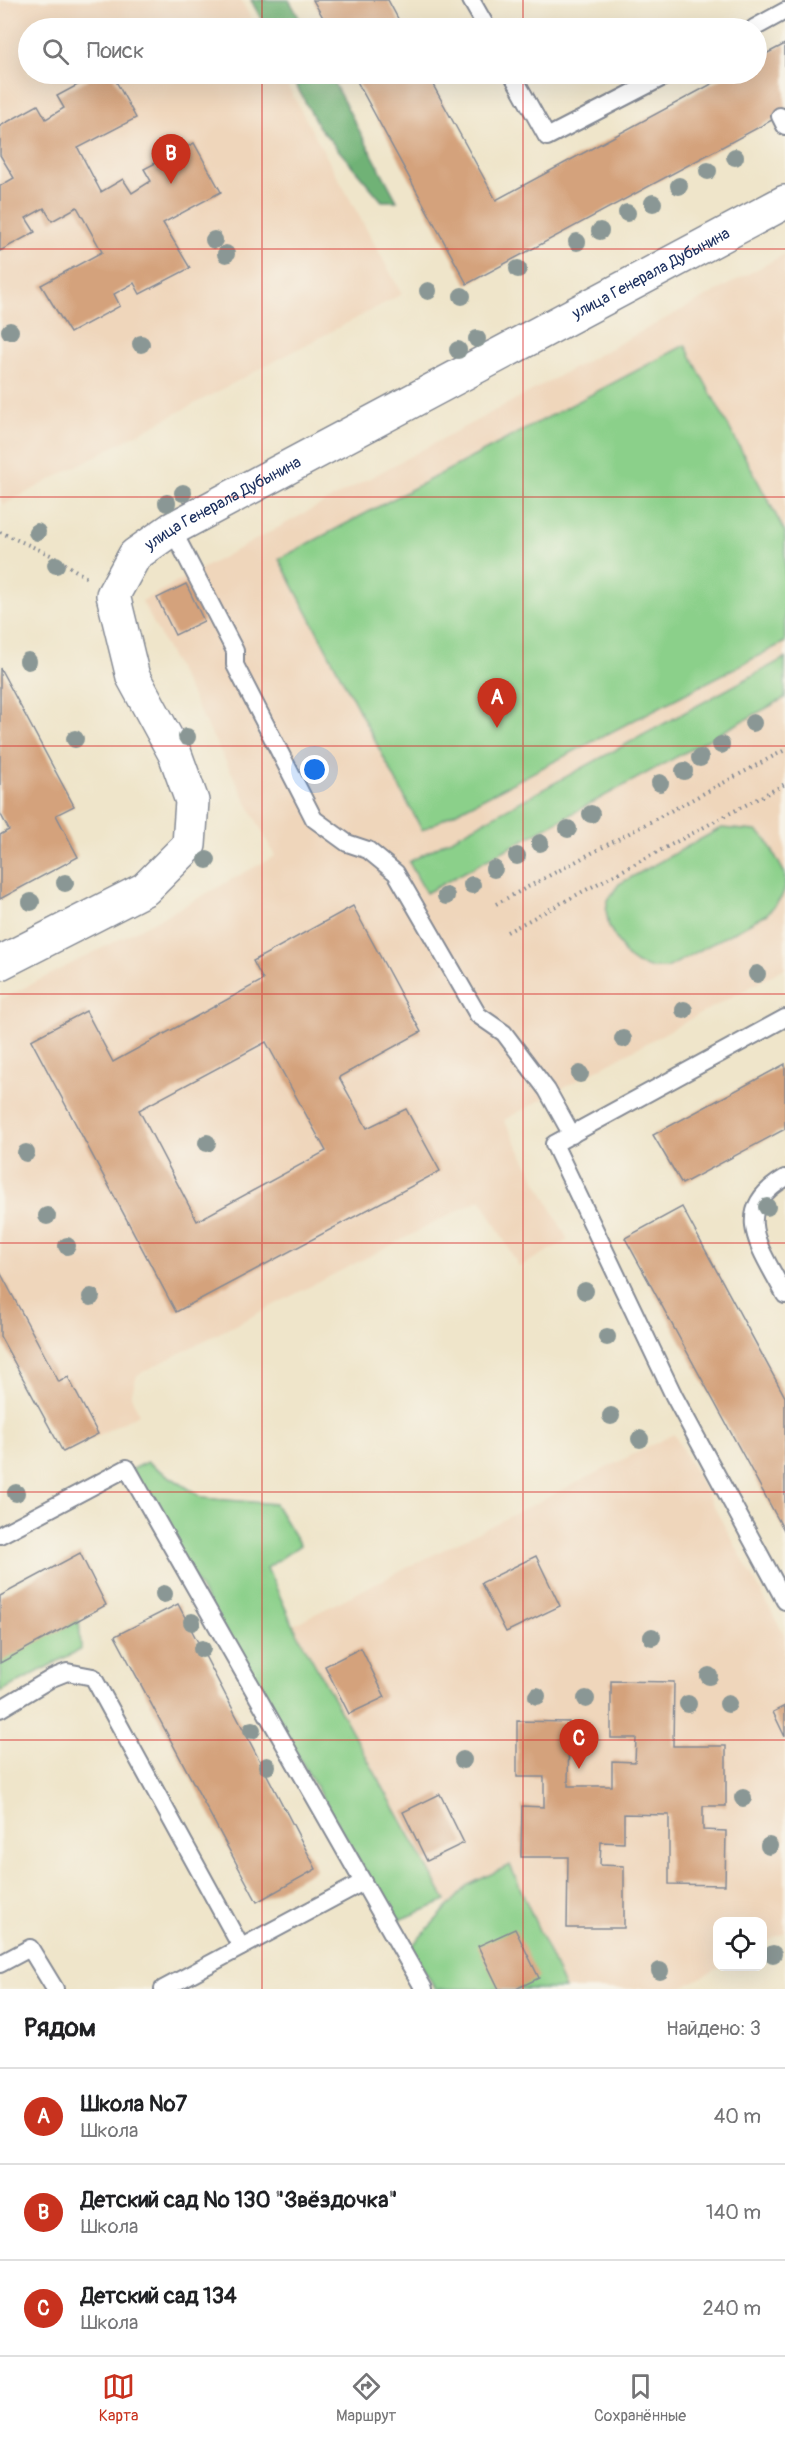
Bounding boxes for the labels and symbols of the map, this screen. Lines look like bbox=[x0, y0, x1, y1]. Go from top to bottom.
pin: B bbox=[152, 134, 190, 184]
street label: улица Генерала Дубынина bbox=[568, 223, 733, 324]
street label: улица Генерала Дубынина bbox=[140, 452, 304, 556]
pin: A bbox=[478, 678, 516, 728]
your location bbox=[300, 755, 329, 784]
pin: C bbox=[560, 1720, 598, 1769]

